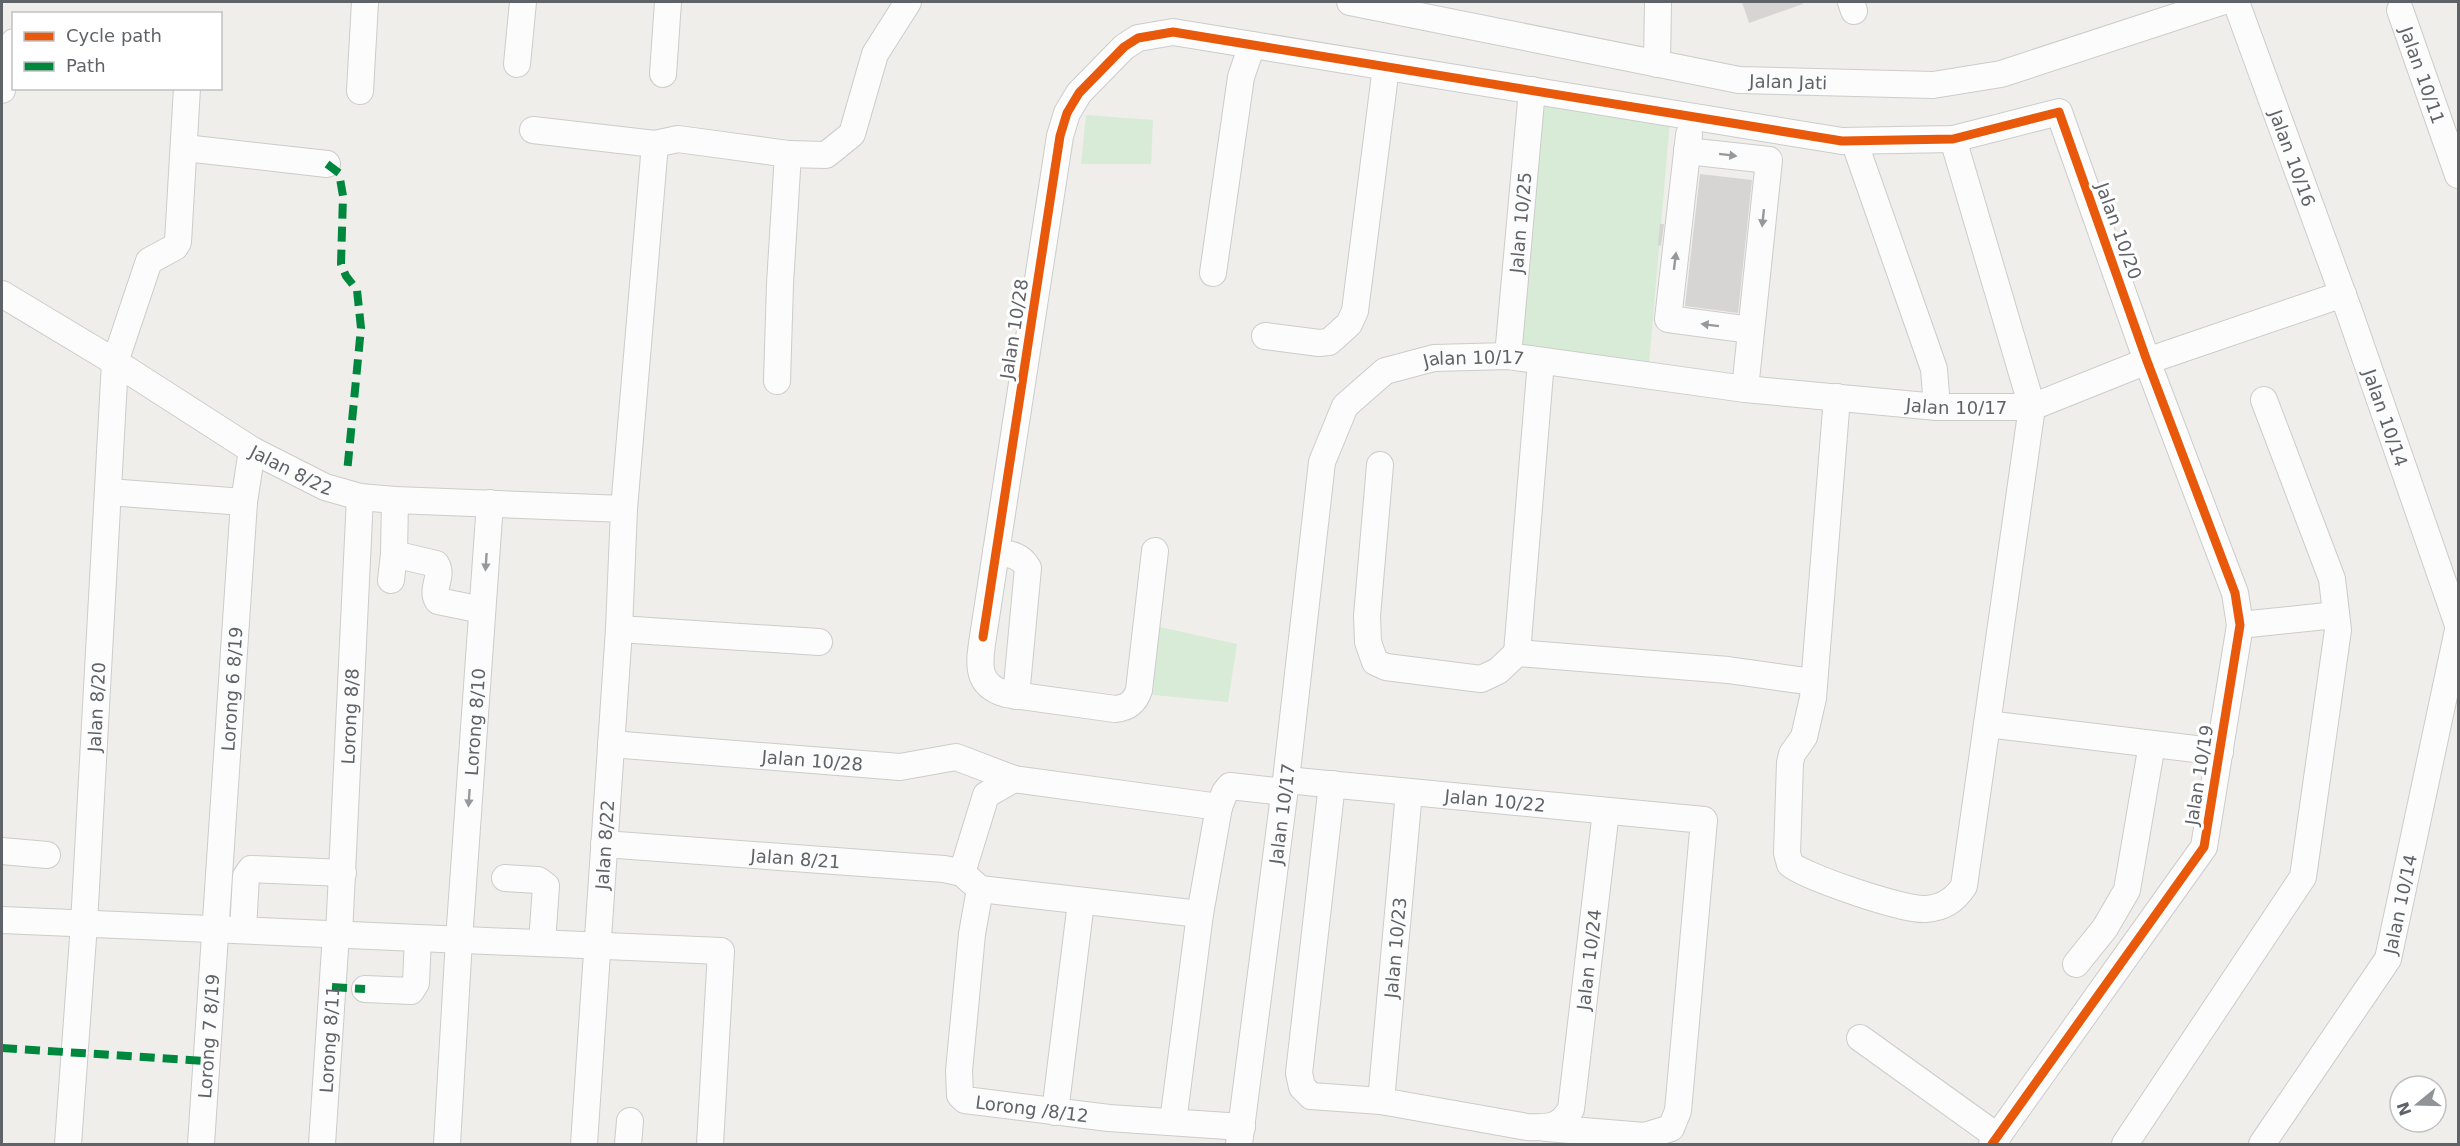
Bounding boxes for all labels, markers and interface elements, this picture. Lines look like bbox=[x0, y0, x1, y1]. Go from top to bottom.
legend bbox=[12, 12, 222, 90]
street label: Jalan 10/11 bbox=[2396, 23, 2450, 126]
text: Cycle path bbox=[66, 25, 162, 46]
text: Path bbox=[66, 55, 106, 76]
street label: Jalan Jati bbox=[1748, 70, 1827, 93]
street label: Jalan 10/16 bbox=[2265, 106, 2320, 209]
one-way arrow bbox=[1718, 150, 1737, 159]
street label: Jalan 10/25 bbox=[1505, 171, 1535, 275]
street label: Jalan 10/20 bbox=[2091, 179, 2146, 282]
one-way arrow bbox=[1758, 208, 1768, 227]
one-way arrow bbox=[1671, 252, 1680, 271]
street label: Jalan 10/28 bbox=[996, 277, 1032, 382]
one-way arrow bbox=[1700, 320, 1719, 329]
street label: Jalan 10/17 bbox=[1420, 345, 1526, 371]
street label: Jalan 10/14 bbox=[2359, 365, 2413, 469]
street label: Jalan 10/17 bbox=[1904, 394, 2007, 418]
street label: Jalan 8/22 bbox=[246, 440, 335, 499]
one-way arrow bbox=[481, 552, 490, 571]
street label: Lorong 6 8/19 bbox=[217, 626, 246, 752]
street label: Jalan 8/20 bbox=[83, 661, 109, 753]
street label: Lorong 8/10 bbox=[460, 667, 489, 776]
street label: Lorong 8/8 bbox=[337, 668, 362, 765]
street label: Jalan 10/19 bbox=[2181, 723, 2217, 828]
street label: Jalan 10/28 bbox=[760, 745, 864, 775]
street label: Jalan 10/17 bbox=[1265, 762, 1298, 866]
street label: Jalan 10/22 bbox=[1443, 785, 1547, 815]
one-way arrow bbox=[464, 789, 474, 808]
street label: Jalan 8/22 bbox=[591, 799, 618, 891]
street label: Jalan 8/21 bbox=[749, 844, 841, 872]
street label: Jalan 10/14 bbox=[2379, 852, 2421, 957]
street label: Jalan 10/23 bbox=[1380, 896, 1410, 1000]
street label: Jalan 10/24 bbox=[1572, 908, 1605, 1012]
street label: Lorong 7 8/19 bbox=[194, 973, 223, 1099]
street label: Lorong 8/11 bbox=[315, 985, 343, 1094]
north arrow bbox=[2388, 1074, 2448, 1134]
street label: Lorong /8/12 bbox=[974, 1091, 1090, 1126]
text: N bbox=[2393, 1099, 2415, 1118]

